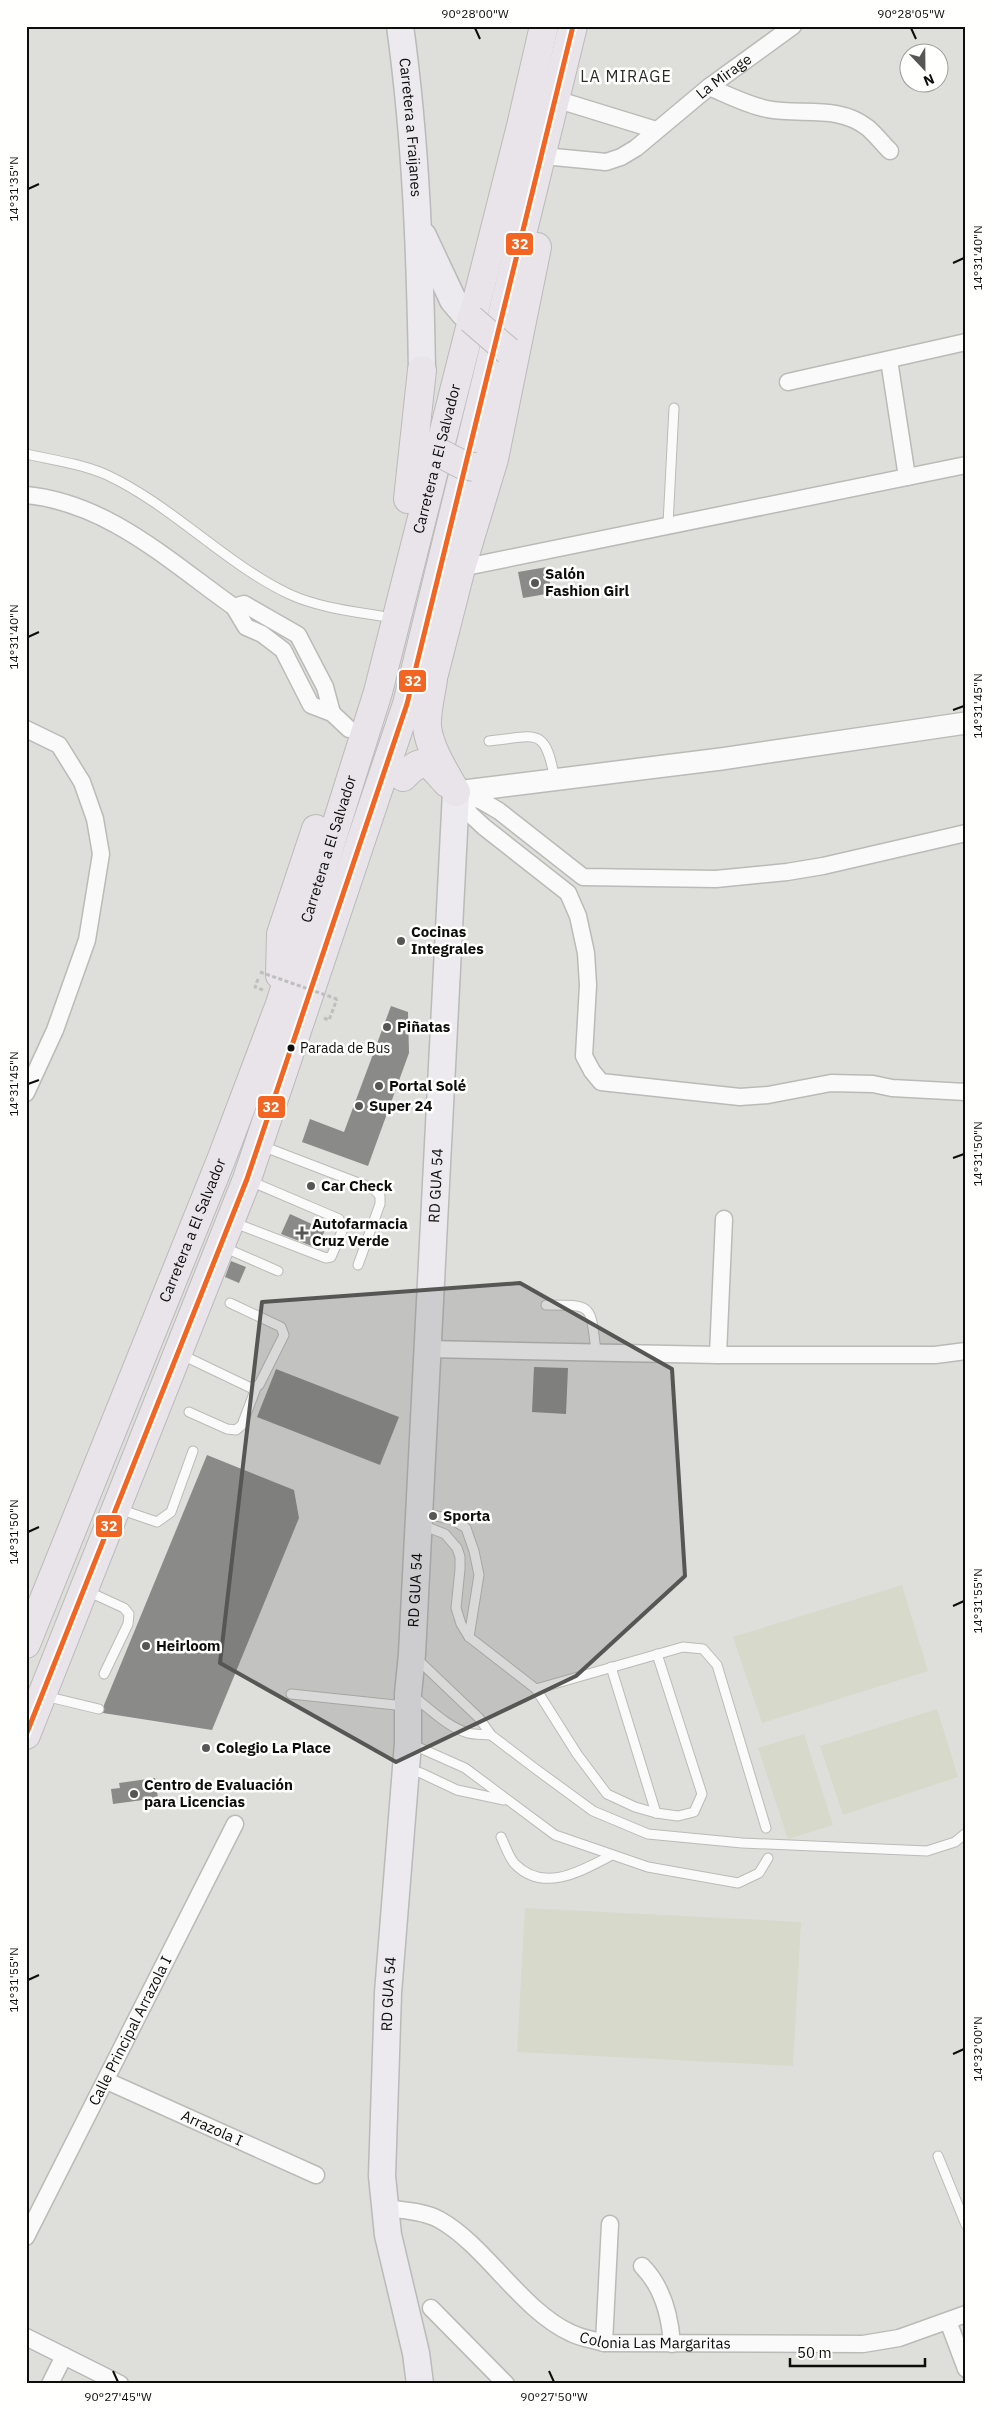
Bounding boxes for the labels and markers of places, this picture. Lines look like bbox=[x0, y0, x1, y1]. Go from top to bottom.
place label: Salón Fashion Girl bbox=[545, 564, 630, 600]
marker: Salón Fashion Girl bbox=[529, 577, 541, 589]
place label: Cocinas Integrales bbox=[411, 922, 484, 958]
marker: Cocinas Integrales bbox=[395, 935, 407, 947]
place label: Piñatas bbox=[397, 1017, 451, 1036]
marker: Piñatas bbox=[381, 1021, 393, 1033]
place label: Parada de Bus bbox=[300, 1039, 390, 1057]
marker: Parada de Bus bbox=[286, 1043, 296, 1053]
place label: Portal Solé bbox=[389, 1076, 466, 1095]
marker: Portal Solé bbox=[373, 1080, 385, 1092]
place label: Super 24 bbox=[369, 1096, 432, 1115]
marker: Super 24 bbox=[353, 1100, 365, 1112]
place label: Car Check bbox=[321, 1176, 393, 1195]
marker: Car Check bbox=[305, 1180, 317, 1192]
place label: Autofarmacia Cruz Verde bbox=[312, 1214, 408, 1250]
marker: Autofarmacia Cruz Verde bbox=[296, 1227, 308, 1239]
place label: Sporta bbox=[443, 1506, 491, 1525]
marker: Sporta bbox=[427, 1510, 439, 1522]
place label: Heirloom bbox=[156, 1636, 221, 1655]
marker: Heirloom bbox=[140, 1640, 152, 1652]
place label: Colegio La Place bbox=[216, 1738, 331, 1757]
marker: Colegio La Place bbox=[200, 1742, 212, 1754]
place label: Centro de Evaluación para Licencias bbox=[144, 1775, 293, 1811]
marker: Centro de Evaluación para Licencias bbox=[128, 1788, 140, 1800]

